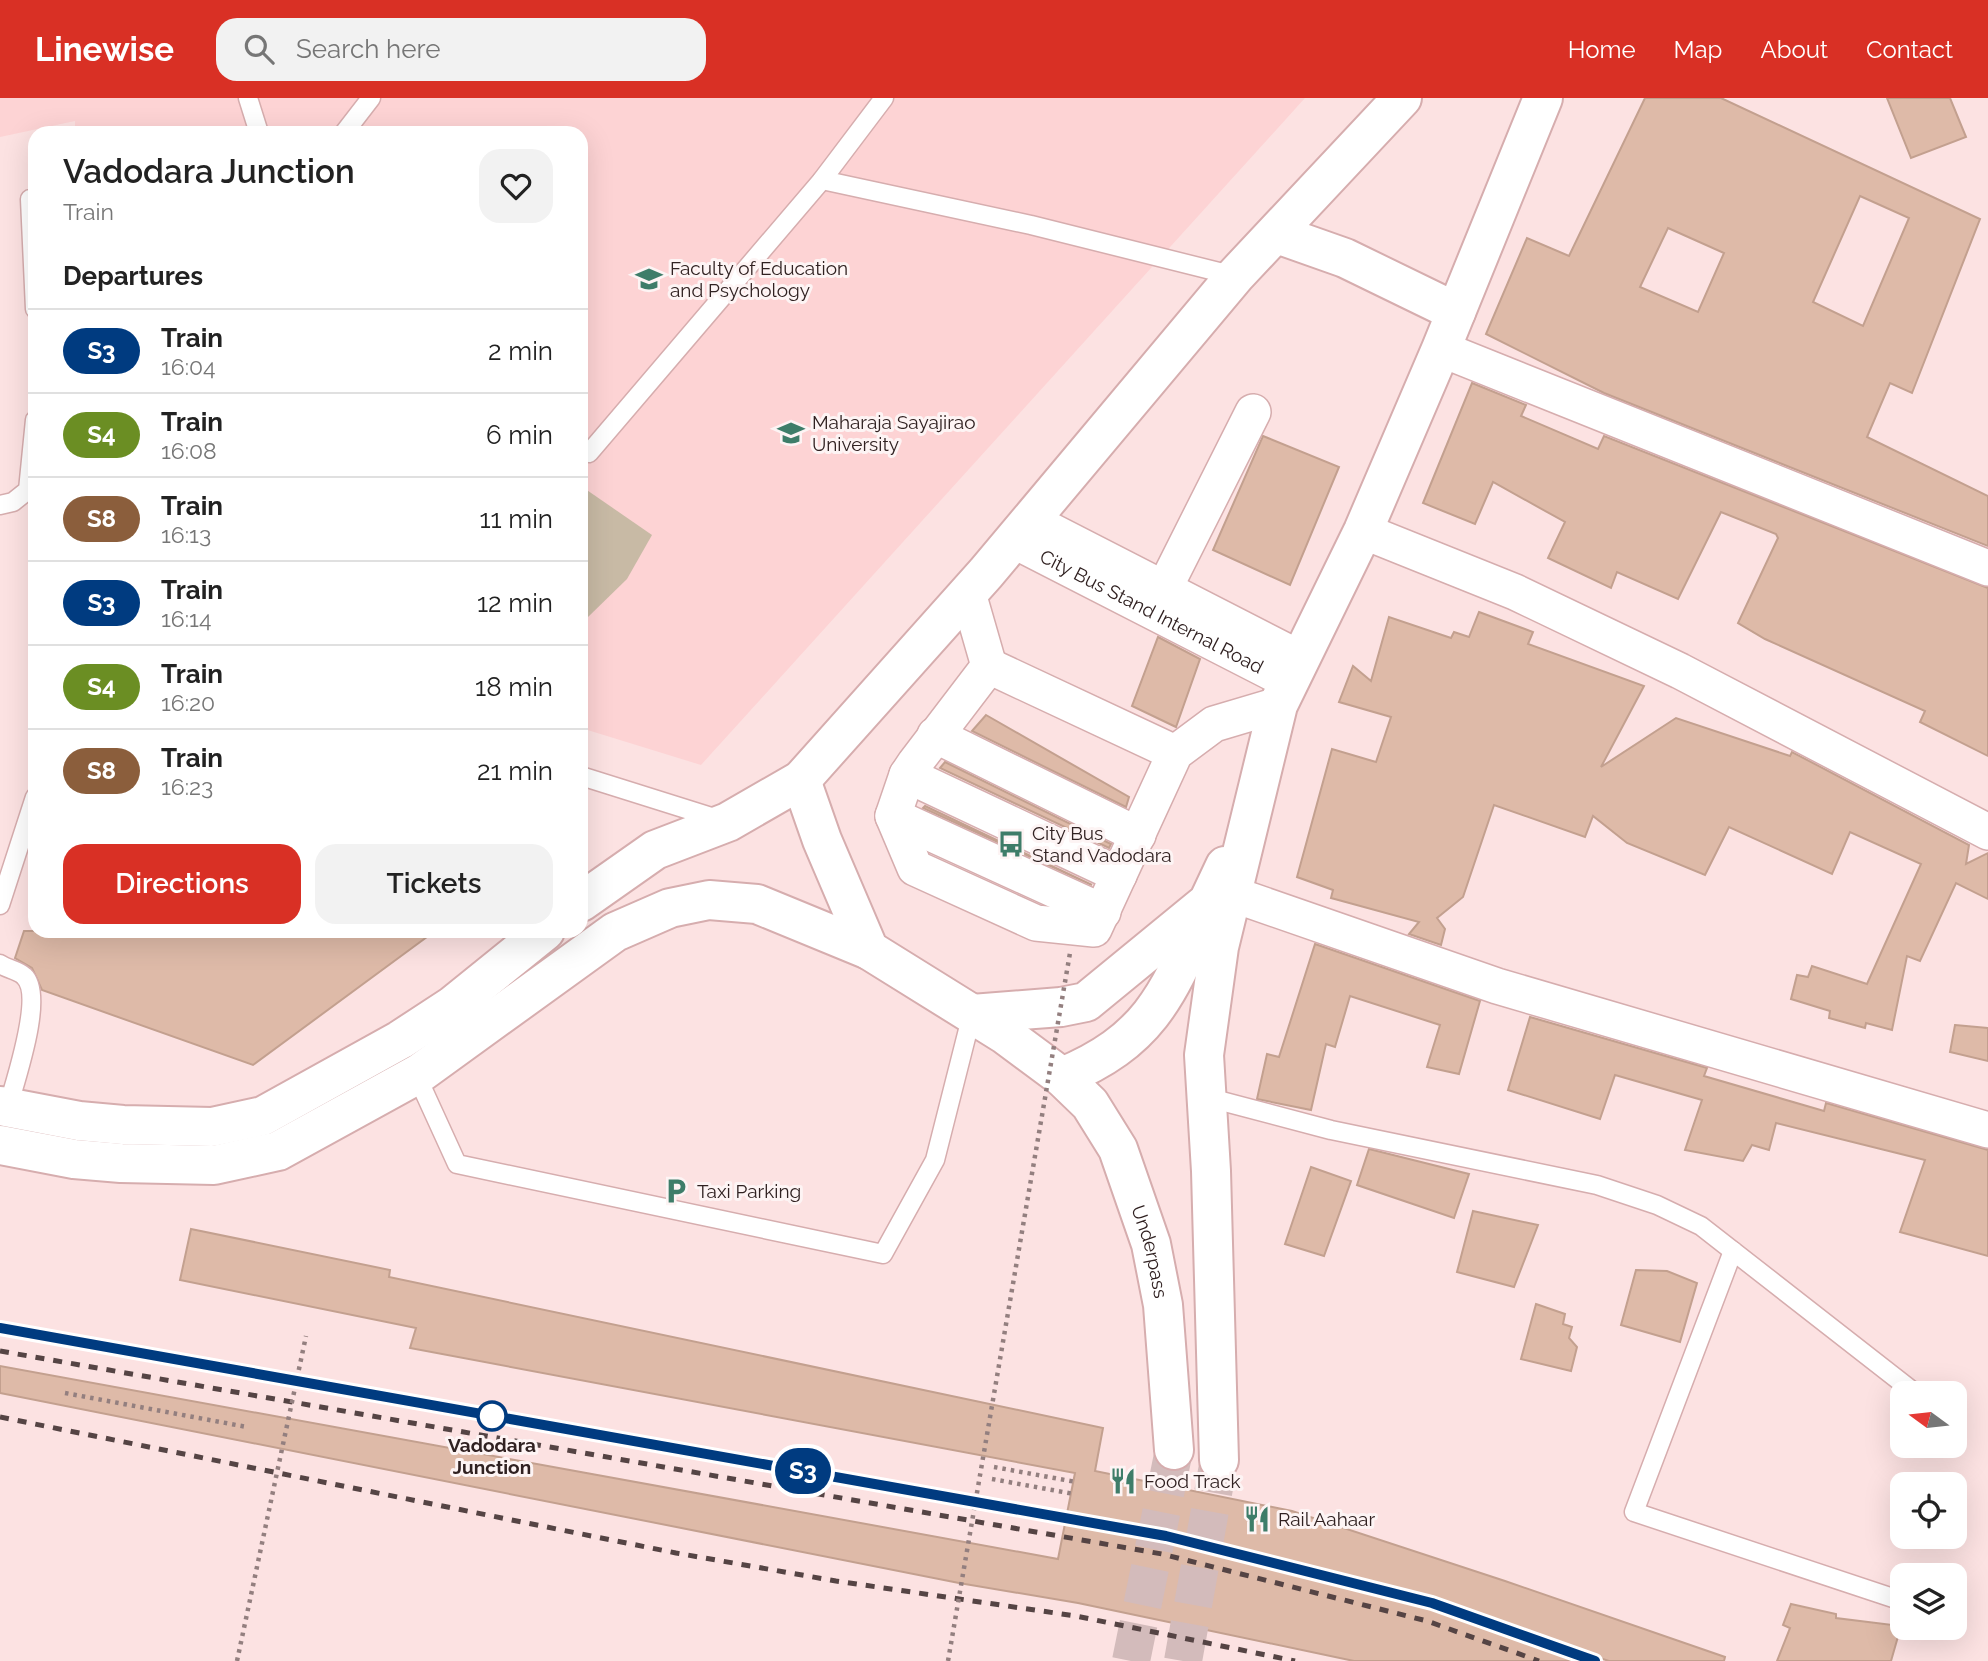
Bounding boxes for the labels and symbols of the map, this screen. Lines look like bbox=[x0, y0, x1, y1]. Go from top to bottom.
place label: Faculty of Education and Psychology bbox=[670, 257, 848, 301]
school or university icon: Faculty of Education and Psychology bbox=[634, 264, 664, 294]
place label: Maharaja Sayajirao University bbox=[812, 411, 976, 455]
school or university icon: Maharaja Sayajirao University bbox=[776, 418, 806, 448]
street label: City Bus Stand Internal Road bbox=[1036, 545, 1267, 678]
place label: City Bus Stand Vadodara bbox=[1032, 822, 1172, 866]
bus stop icon: City Bus Stand Vadodara bbox=[996, 829, 1026, 859]
parking icon: Taxi Parking bbox=[661, 1176, 691, 1206]
place label: Taxi Parking bbox=[697, 1180, 801, 1202]
street label: Underpass bbox=[1127, 1202, 1172, 1300]
north arrow bbox=[1890, 1381, 1967, 1458]
marker: Vadodara Junction bbox=[477, 1401, 507, 1431]
place label: Vadodara Junction bbox=[448, 1434, 536, 1478]
line badge: S3 bbox=[772, 1448, 834, 1494]
restaurant icon: Food Track bbox=[1108, 1466, 1138, 1496]
place label: Food Track bbox=[1144, 1470, 1241, 1492]
restaurant icon: Rail Aahaar bbox=[1242, 1504, 1272, 1534]
place label: Rail Aahaar bbox=[1278, 1508, 1375, 1530]

